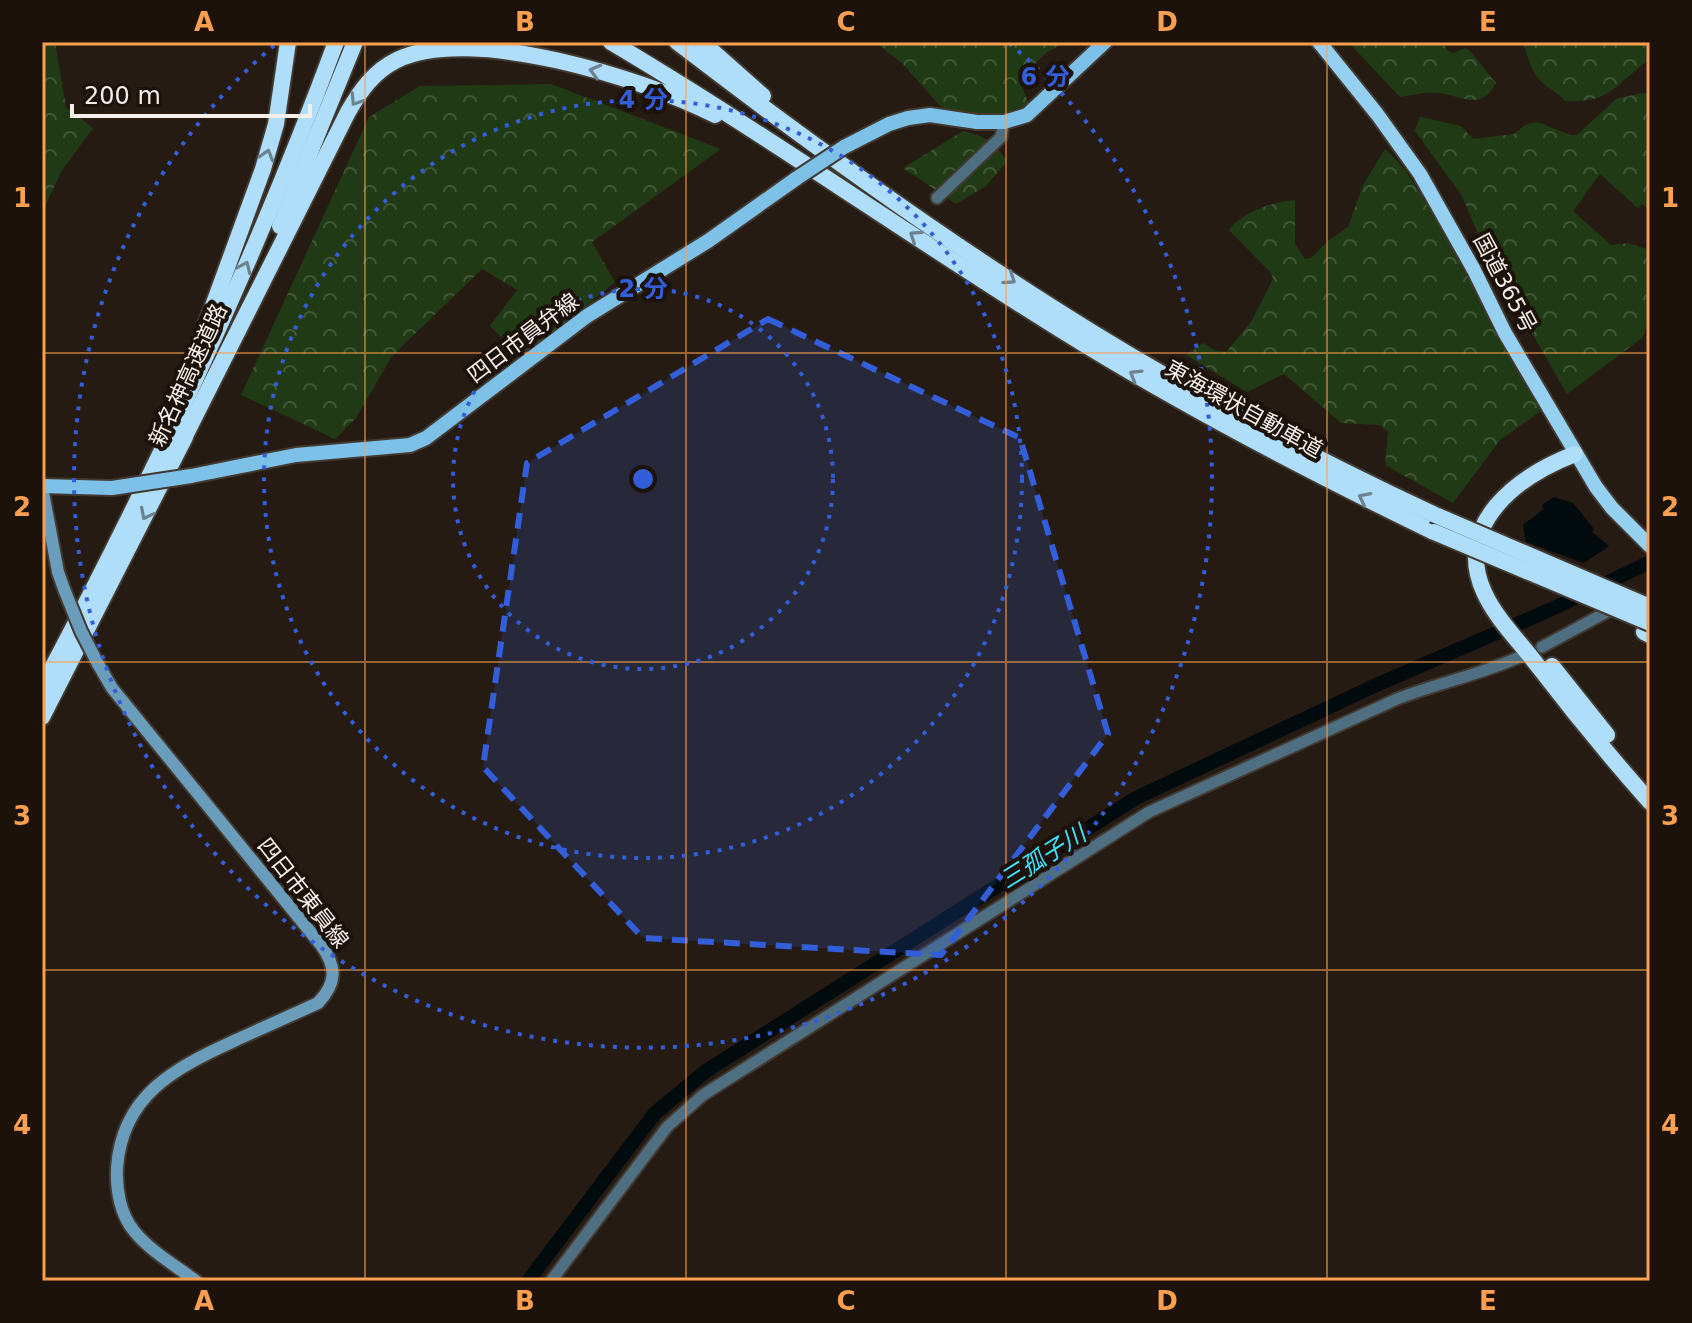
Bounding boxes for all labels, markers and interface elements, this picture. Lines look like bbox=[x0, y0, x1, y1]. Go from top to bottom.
text: A bbox=[194, 7, 214, 37]
text: B bbox=[515, 7, 535, 37]
text: C bbox=[836, 7, 856, 37]
text: D bbox=[1156, 7, 1178, 37]
text: E bbox=[1479, 7, 1497, 37]
text: 6 分 bbox=[1020, 63, 1070, 91]
one-way arrow bbox=[588, 64, 602, 80]
scale bar bbox=[72, 68, 310, 118]
text: 200 m bbox=[84, 82, 161, 110]
text: 4 分 bbox=[618, 86, 668, 114]
one-way arrow bbox=[350, 91, 365, 106]
one-way arrow bbox=[258, 148, 274, 162]
text: 1 bbox=[13, 183, 31, 213]
text: 1 bbox=[1661, 183, 1679, 213]
street label: 国道365号 bbox=[1469, 229, 1541, 337]
one-way arrow bbox=[910, 230, 924, 245]
one-way arrow bbox=[235, 261, 251, 275]
one-way arrow bbox=[1001, 270, 1015, 285]
text: 2 分 bbox=[618, 275, 668, 303]
street label: 四日市員弁線 bbox=[463, 288, 583, 388]
street label: 新名神高速道路 bbox=[144, 300, 232, 450]
street label: 東海環状自動車道 bbox=[1161, 355, 1327, 463]
one-way arrow bbox=[1129, 369, 1144, 384]
centre of rings bbox=[629, 465, 657, 493]
text: 2 bbox=[13, 492, 31, 522]
one-way arrow bbox=[1357, 492, 1372, 508]
text: 2 bbox=[1661, 492, 1679, 522]
one-way arrow bbox=[141, 506, 156, 521]
text: 3 bbox=[13, 801, 31, 831]
text: 3 bbox=[1661, 801, 1679, 831]
water label: 三孤子川 bbox=[995, 818, 1094, 894]
street label: 四日市東員線 bbox=[253, 833, 353, 953]
text: 4 bbox=[13, 1110, 31, 1140]
text: 4 bbox=[1661, 1110, 1679, 1140]
text: A bbox=[194, 1286, 214, 1316]
text: B bbox=[515, 1286, 535, 1316]
text: C bbox=[836, 1286, 856, 1316]
text: D bbox=[1156, 1286, 1178, 1316]
text: E bbox=[1479, 1286, 1497, 1316]

